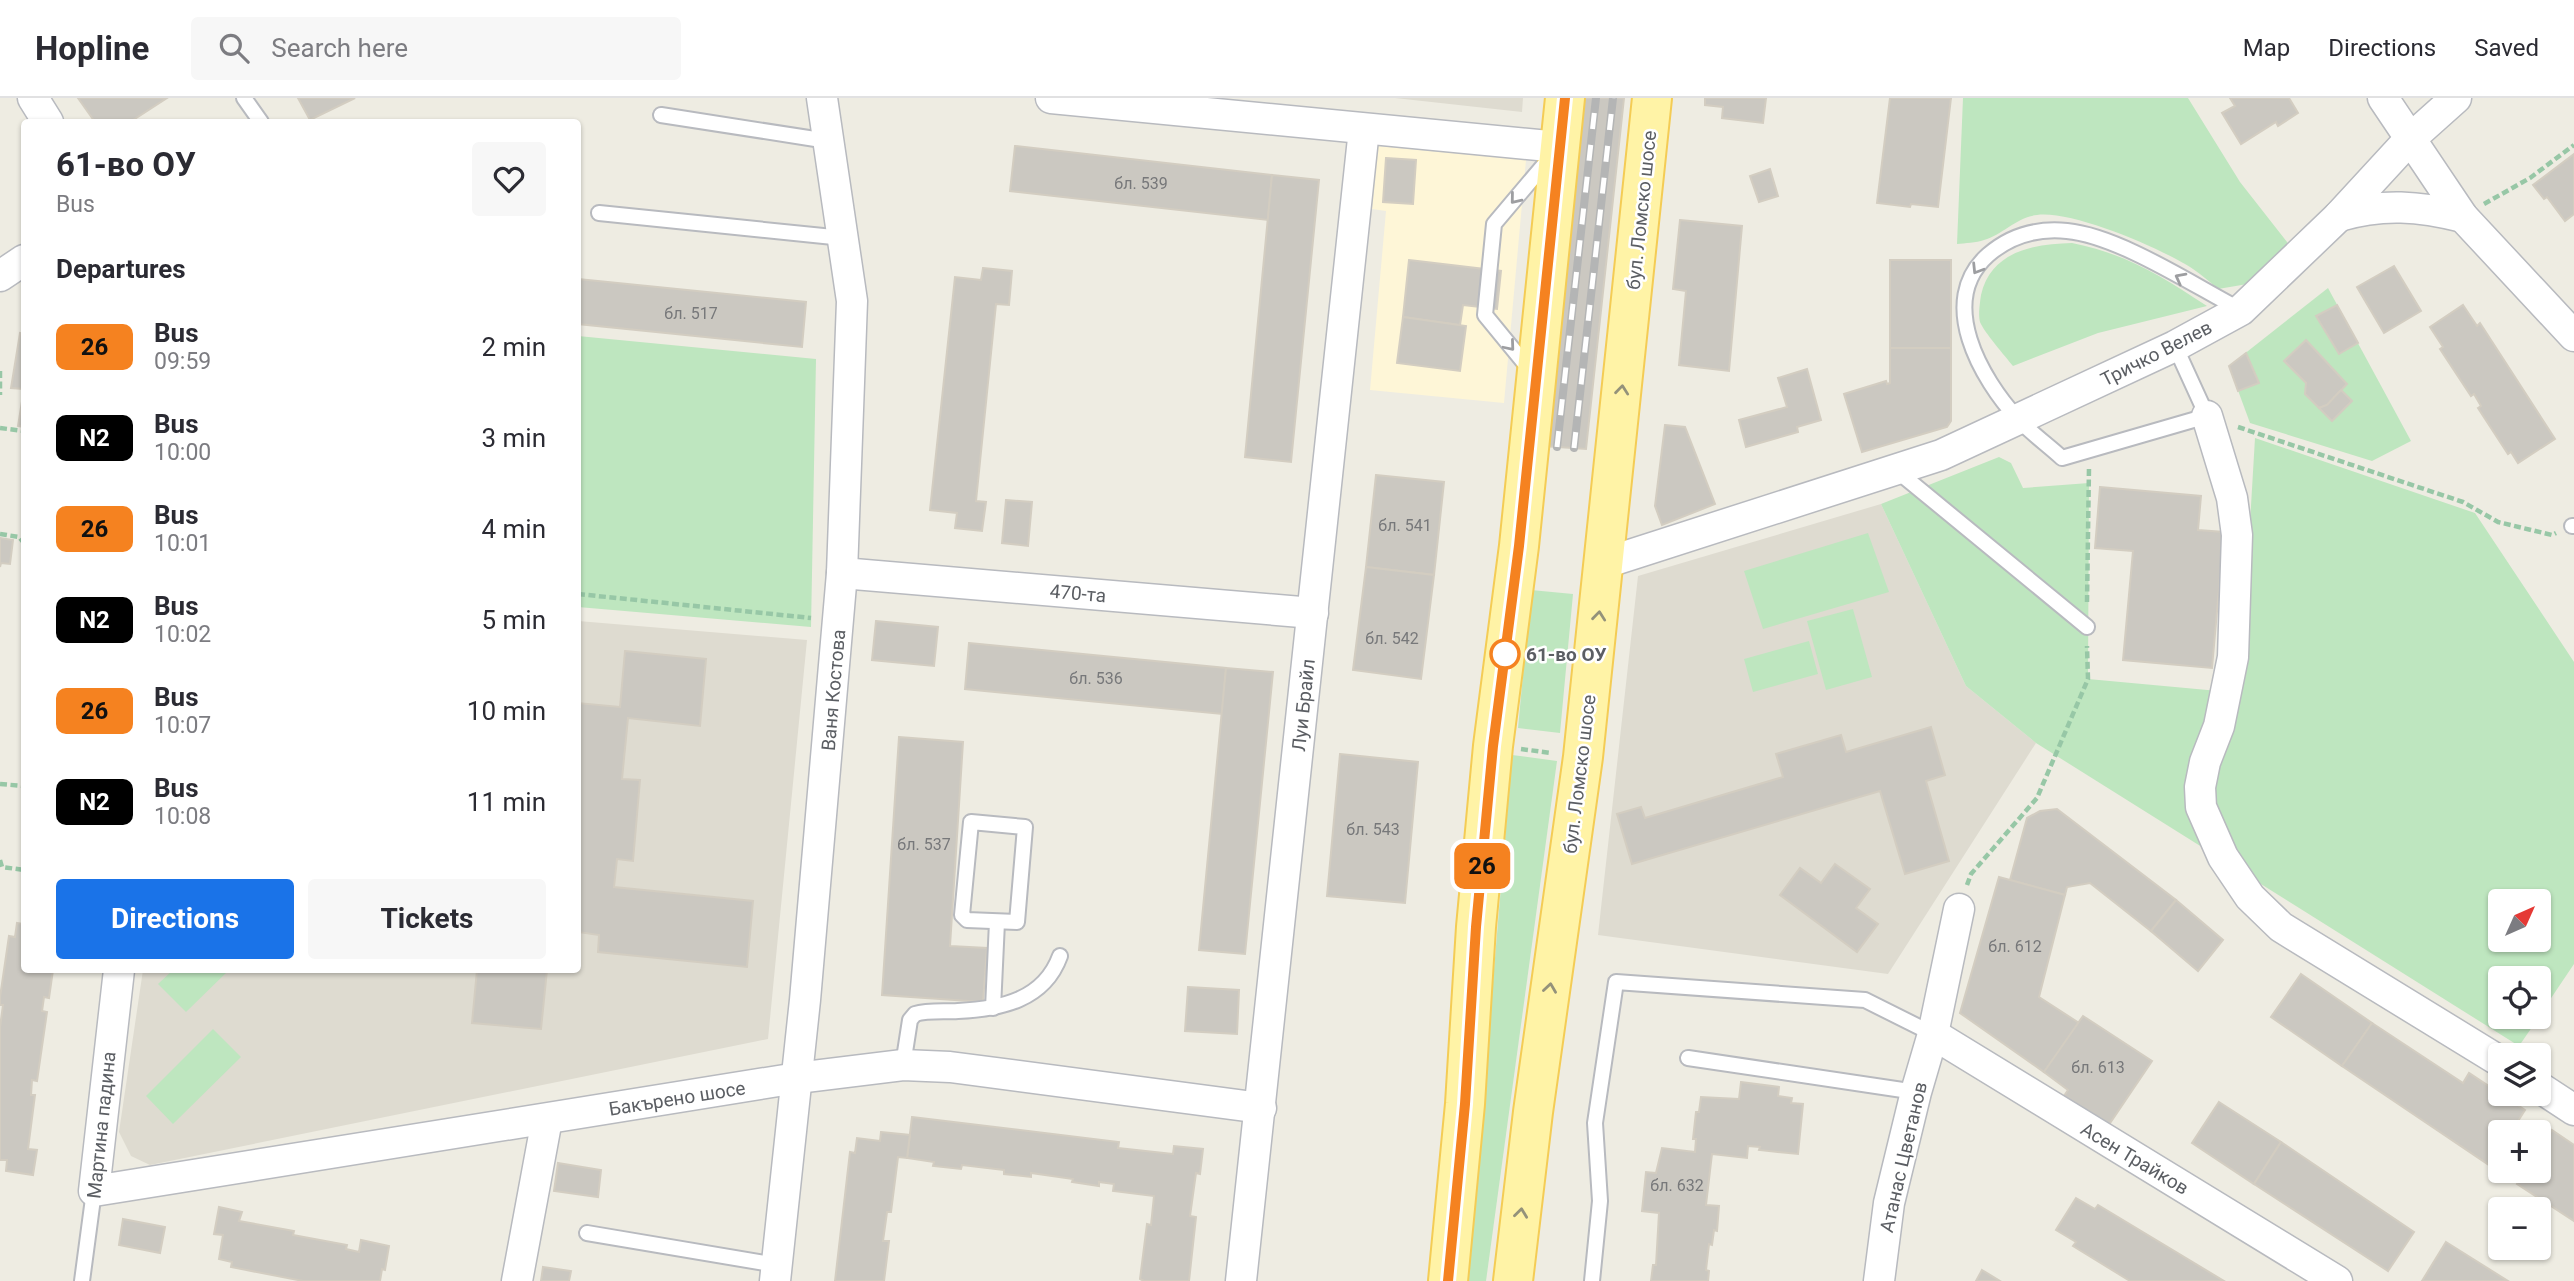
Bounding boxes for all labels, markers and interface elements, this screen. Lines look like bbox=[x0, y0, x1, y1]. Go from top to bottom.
search box bbox=[191, 17, 681, 80]
text: Hopline bbox=[35, 29, 149, 68]
icon: search bbox=[215, 29, 253, 67]
text: Search here bbox=[271, 33, 408, 63]
text: Map bbox=[2243, 34, 2290, 62]
text: Directions bbox=[2328, 34, 2436, 62]
text: Saved bbox=[2474, 34, 2539, 62]
street label: бул. Ломско шосе bbox=[1622, 129, 1661, 291]
button: heart bbox=[472, 142, 546, 216]
text: 61-во ОУ bbox=[56, 145, 196, 184]
house number: бл. 539 bbox=[1114, 174, 1168, 193]
text: Bus bbox=[56, 191, 95, 218]
one-way arrow bbox=[1510, 192, 1523, 204]
text: Departures bbox=[56, 254, 186, 284]
one-way arrow bbox=[1972, 262, 1985, 275]
one-way arrow bbox=[2175, 273, 2187, 286]
house number: бл. 517 bbox=[664, 304, 718, 323]
street label: Тричко Велев bbox=[2097, 316, 2216, 391]
text: Bus bbox=[154, 318, 199, 348]
text: 2 min bbox=[481, 332, 546, 362]
text: 26 bbox=[81, 333, 108, 361]
one-way arrow bbox=[1502, 338, 1514, 351]
text: 09:59 bbox=[154, 348, 211, 375]
one-way arrow bbox=[1615, 384, 1630, 396]
text: Bus bbox=[154, 409, 199, 439]
text: 3 min bbox=[481, 423, 546, 453]
text: N2 bbox=[79, 424, 110, 452]
text: 10:00 bbox=[154, 439, 211, 466]
text: Bus bbox=[154, 500, 199, 530]
text: 4 min bbox=[481, 514, 546, 544]
text: 26 bbox=[81, 515, 108, 543]
house number: бл. 541 bbox=[1378, 516, 1432, 535]
text: 10:01 bbox=[154, 530, 211, 557]
street label: 470-та bbox=[1049, 580, 1107, 607]
text: Bus bbox=[154, 591, 199, 621]
text: 5 min bbox=[481, 605, 546, 635]
text: N2 bbox=[79, 606, 110, 634]
one-way arrow bbox=[1591, 610, 1606, 622]
text: 10:02 bbox=[154, 621, 211, 648]
street label: Ваня Костова bbox=[817, 628, 850, 752]
house number: бл. 542 bbox=[1365, 629, 1419, 648]
marker: 61-во ОУ bbox=[1490, 639, 1520, 669]
place label: 61-во ОУ bbox=[1526, 643, 1607, 666]
street label: Луи Брайл bbox=[1287, 658, 1320, 753]
house number: бл. 536 bbox=[1069, 669, 1123, 688]
text: Bus bbox=[154, 682, 199, 712]
street label: бул. Ломско шосе bbox=[1558, 693, 1601, 855]
text: 10 min bbox=[467, 696, 546, 726]
text: 26 bbox=[81, 697, 108, 725]
text: 10:07 bbox=[154, 712, 211, 739]
text: Bus bbox=[154, 773, 199, 803]
text: 11 min bbox=[467, 787, 546, 817]
text: N2 bbox=[79, 788, 110, 816]
text: 10:08 bbox=[154, 803, 211, 830]
house number: бл. 543 bbox=[1346, 820, 1400, 839]
house number: бл. 537 bbox=[897, 835, 951, 854]
line badge: 26 bbox=[1450, 843, 1514, 889]
text: 26 bbox=[1468, 852, 1496, 880]
button: Directions bbox=[56, 879, 294, 959]
button: Tickets bbox=[308, 879, 546, 959]
north arrow bbox=[2488, 889, 2552, 952]
map controls bbox=[2488, 889, 2551, 1260]
house number: бл. 612 bbox=[1988, 937, 2042, 956]
button: locate bbox=[2488, 966, 2551, 1029]
one-way arrow bbox=[1543, 982, 1558, 993]
button: layers bbox=[2488, 1043, 2551, 1106]
street label: Мартина падина bbox=[82, 1050, 121, 1200]
house number: бл. 613 bbox=[2071, 1058, 2125, 1077]
street label: Бакърено шосе bbox=[607, 1076, 747, 1121]
street label: Атанас Цветанов bbox=[1875, 1080, 1932, 1235]
street label: Асен Трайков bbox=[2077, 1117, 2193, 1200]
button: + bbox=[2488, 1120, 2551, 1183]
house number: бл. 632 bbox=[1650, 1176, 1704, 1195]
button: − bbox=[2488, 1197, 2551, 1260]
one-way arrow bbox=[1514, 1207, 1529, 1219]

